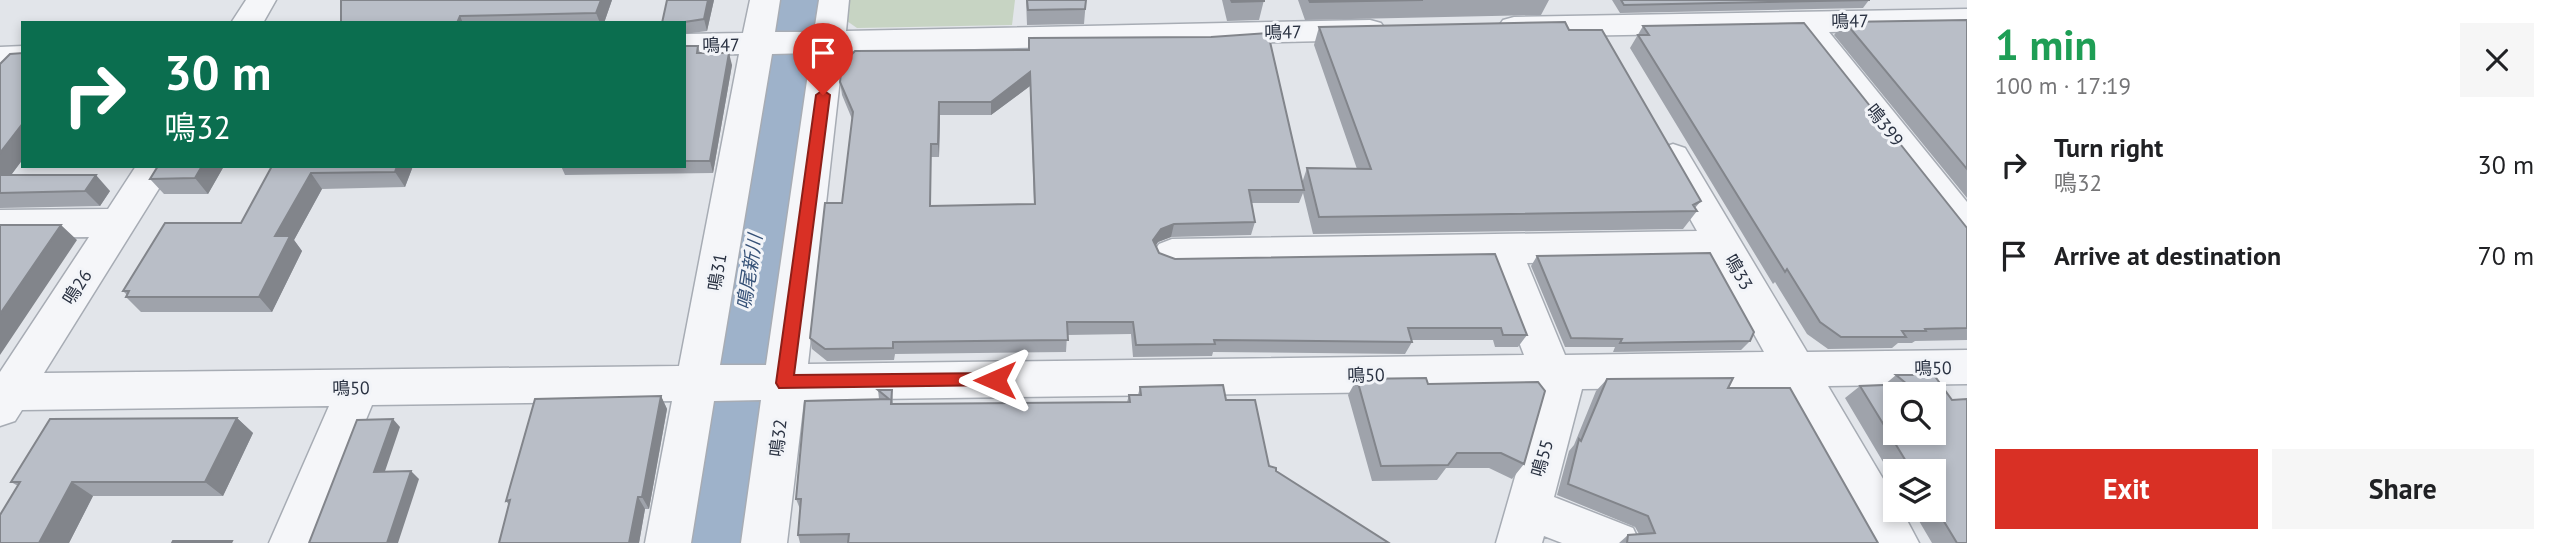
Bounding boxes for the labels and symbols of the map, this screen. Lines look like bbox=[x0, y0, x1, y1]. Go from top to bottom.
street label: 鳴47 bbox=[1831, 9, 1869, 33]
street label: 鳴47 bbox=[1264, 20, 1302, 44]
pin bbox=[793, 23, 853, 95]
street label: 鳴47 bbox=[702, 33, 740, 57]
street label: 鳴399 bbox=[1861, 99, 1909, 151]
water label: 鳴尾新川 bbox=[731, 231, 767, 311]
street label: 鳴33 bbox=[1720, 250, 1758, 294]
street label: 鳴31 bbox=[702, 251, 732, 293]
street label: 鳴26 bbox=[57, 265, 97, 309]
position arrow bbox=[958, 343, 1032, 417]
street label: 鳴50 bbox=[1914, 356, 1952, 380]
street label: 鳴50 bbox=[1347, 363, 1385, 387]
street label: 鳴50 bbox=[332, 376, 370, 400]
street label: 鳴32 bbox=[764, 418, 792, 458]
street label: 鳴55 bbox=[1526, 437, 1558, 479]

